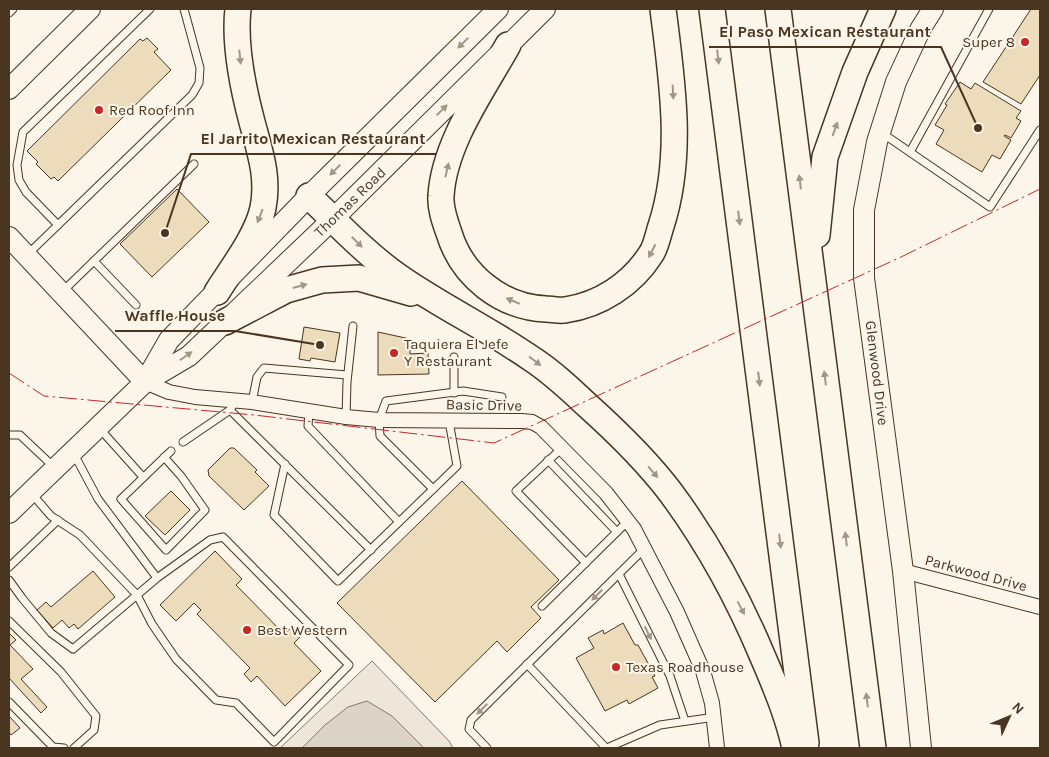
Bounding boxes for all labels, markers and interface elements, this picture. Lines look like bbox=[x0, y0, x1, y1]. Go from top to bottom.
callout: El Paso Mexican Restaurant bbox=[709, 16, 941, 47]
text: El Paso Mexican Restaurant bbox=[719, 22, 931, 41]
place label: Super 8 bbox=[962, 33, 1015, 51]
marker: Super 8 bbox=[1019, 36, 1031, 48]
one-way arrow bbox=[457, 37, 469, 49]
one-way arrow bbox=[714, 49, 722, 65]
one-way arrow bbox=[236, 50, 244, 66]
one-way arrow bbox=[670, 84, 678, 100]
place label: Red Roof Inn bbox=[109, 101, 195, 119]
marker: Red Roof Inn bbox=[93, 104, 105, 116]
one-way arrow bbox=[436, 105, 448, 117]
one-way arrow bbox=[831, 121, 839, 136]
callout: El Jarrito Mexican Restaurant bbox=[191, 123, 436, 154]
text: El Jarrito Mexican Restaurant bbox=[200, 129, 426, 148]
one-way arrow bbox=[443, 162, 451, 177]
street label: Thomas Road bbox=[310, 163, 390, 241]
one-way arrow bbox=[330, 164, 342, 176]
one-way arrow bbox=[796, 173, 804, 189]
one-way arrow bbox=[256, 209, 264, 224]
one-way arrow bbox=[735, 211, 743, 227]
one-way arrow bbox=[350, 236, 362, 248]
one-way arrow bbox=[647, 244, 655, 258]
one-way arrow bbox=[293, 282, 308, 290]
one-way arrow bbox=[506, 297, 520, 305]
callout: Waffle House bbox=[115, 300, 235, 331]
text: Waffle House bbox=[125, 306, 225, 325]
street label: Glenwood Drive bbox=[862, 320, 892, 426]
place label: Taquiera El Jefe Y Restaurant bbox=[404, 335, 509, 370]
marker: Taquiera El Jefe Y Restaurant bbox=[388, 347, 400, 359]
one-way arrow bbox=[180, 351, 193, 361]
one-way arrow bbox=[528, 356, 542, 366]
one-way arrow bbox=[821, 369, 829, 385]
one-way arrow bbox=[756, 372, 764, 388]
street label: Basic Drive bbox=[446, 395, 522, 415]
one-way arrow bbox=[647, 466, 659, 478]
one-way arrow bbox=[842, 530, 850, 546]
one-way arrow bbox=[776, 533, 784, 549]
street label: Parkwood Drive bbox=[923, 551, 1029, 595]
one-way arrow bbox=[591, 589, 603, 601]
one-way arrow bbox=[737, 601, 745, 615]
place label: Best Western bbox=[257, 621, 347, 639]
marker: Best Western bbox=[241, 624, 253, 636]
one-way arrow bbox=[644, 626, 652, 640]
place label: Texas Roadhouse bbox=[626, 658, 744, 676]
marker: Texas Roadhouse bbox=[610, 661, 622, 673]
one-way arrow bbox=[863, 692, 871, 708]
north arrow bbox=[984, 692, 1034, 742]
text: N bbox=[1008, 699, 1028, 718]
one-way arrow bbox=[476, 703, 488, 715]

